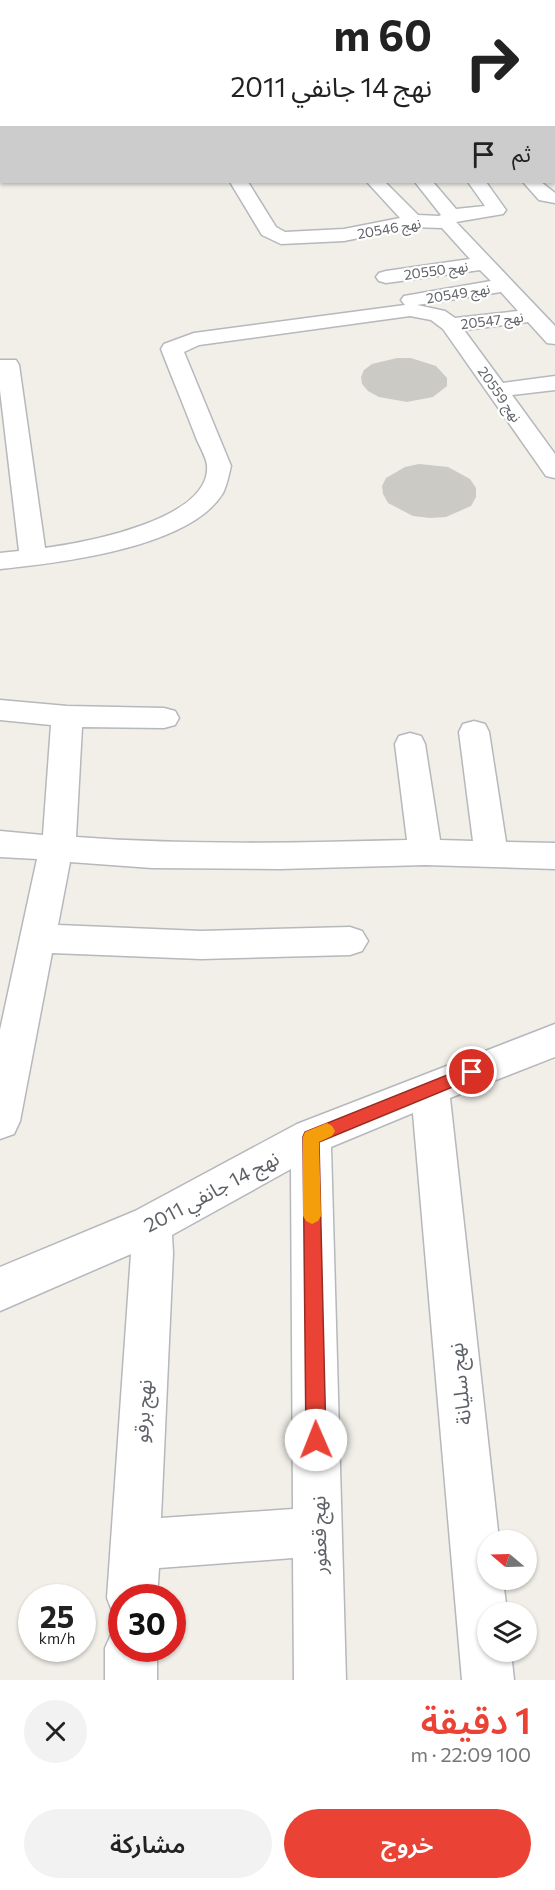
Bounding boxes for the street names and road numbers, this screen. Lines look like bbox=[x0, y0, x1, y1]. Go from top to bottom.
street label: نهج 20546 bbox=[356, 214, 423, 245]
street label: نهج 20550 bbox=[403, 257, 470, 286]
street label: نهج 20549 bbox=[425, 280, 492, 309]
street label: نهج 20547 bbox=[460, 308, 525, 335]
street label: نهج 20559 bbox=[472, 363, 525, 427]
street label: نهج 14 جانفي 2011 bbox=[139, 1145, 285, 1241]
street label: نهج سليانة bbox=[443, 1341, 479, 1426]
street label: نهج برقو bbox=[128, 1379, 160, 1444]
street label: نهج قعفور bbox=[305, 1496, 335, 1575]

